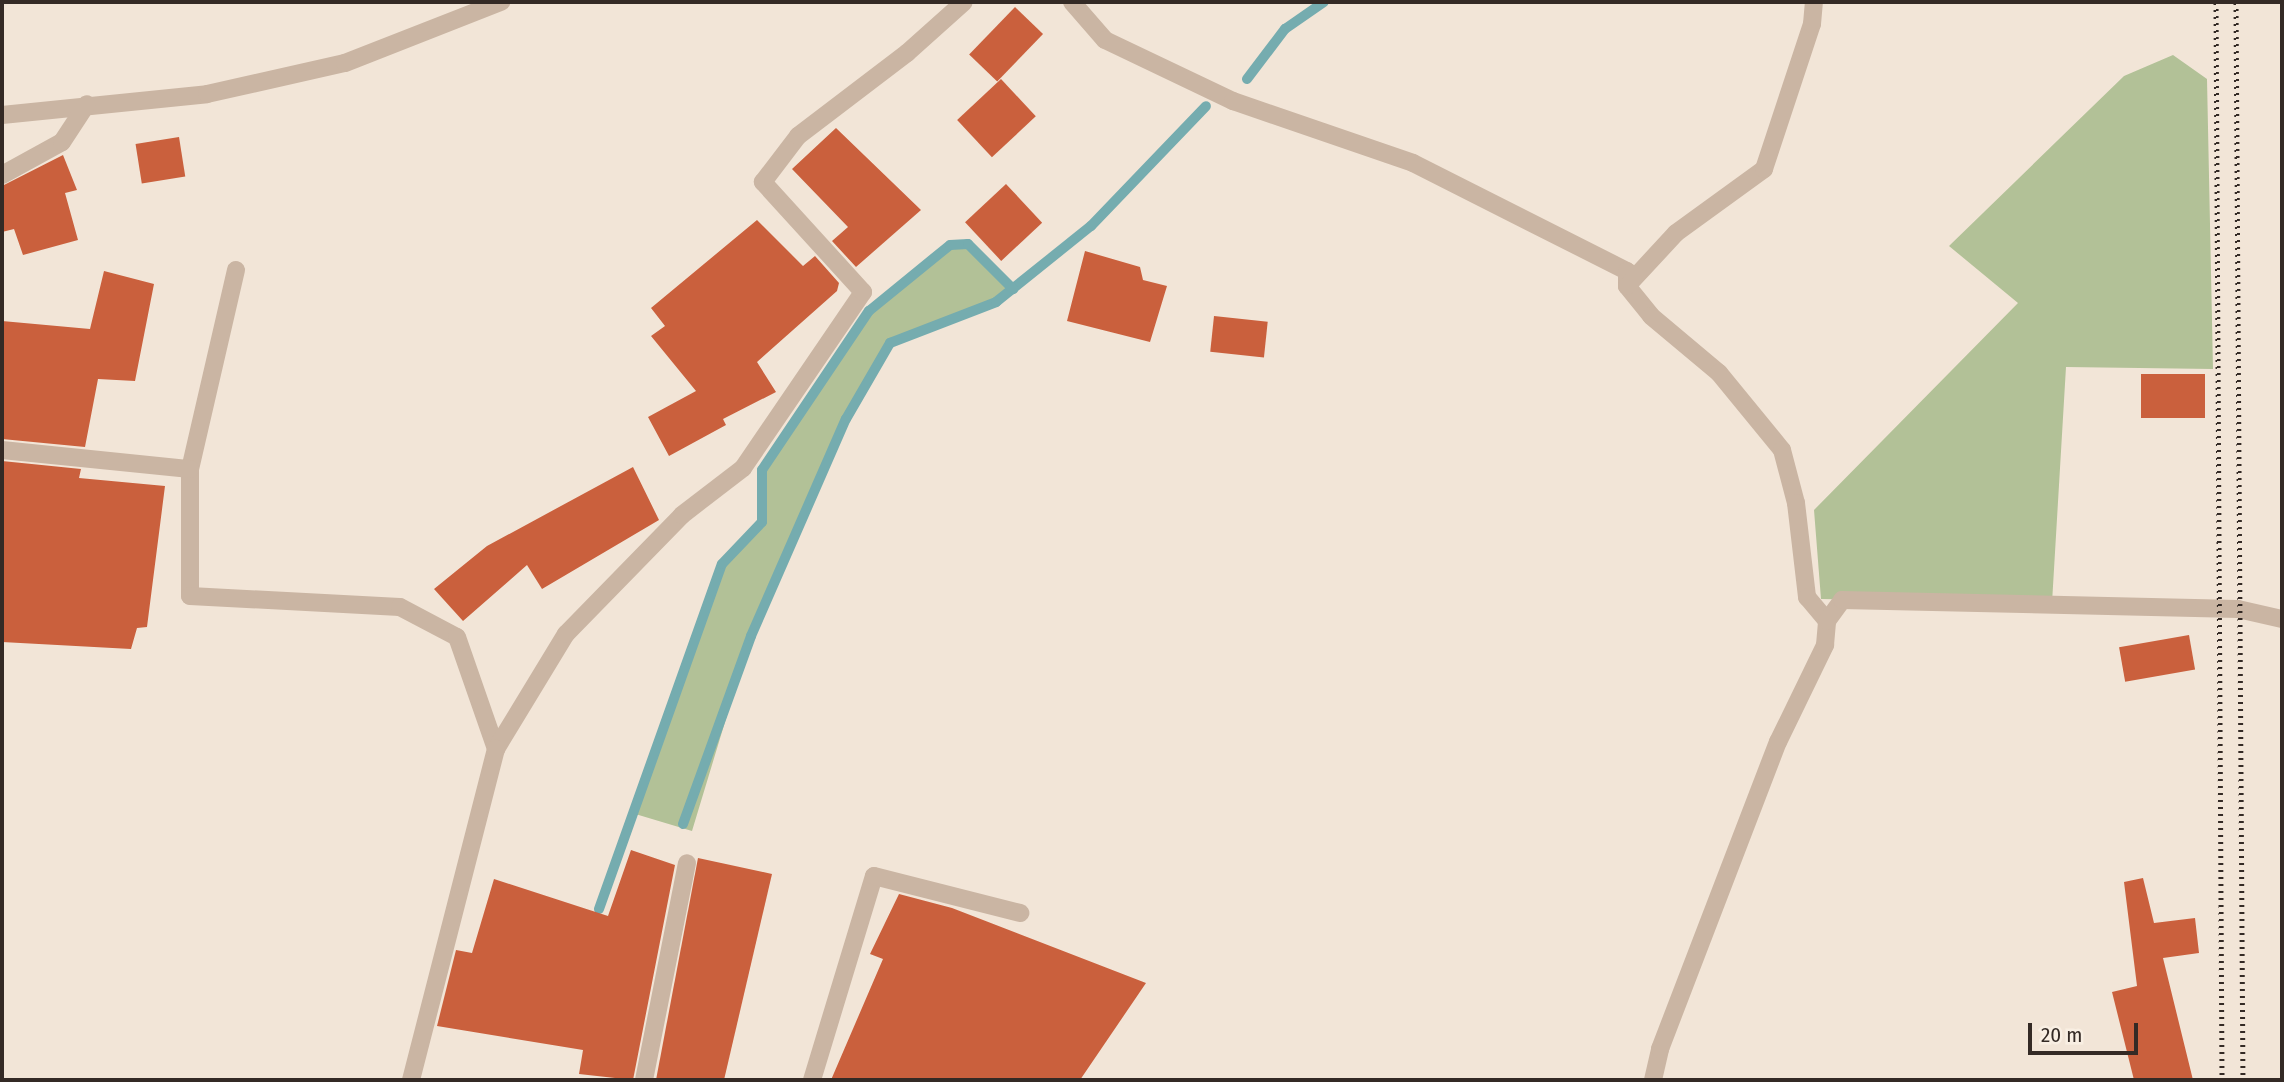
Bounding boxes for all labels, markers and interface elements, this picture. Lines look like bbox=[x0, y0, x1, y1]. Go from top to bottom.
scale bar bbox=[2032, 1009, 2142, 1052]
text: 20 m bbox=[2041, 1022, 2082, 1048]

